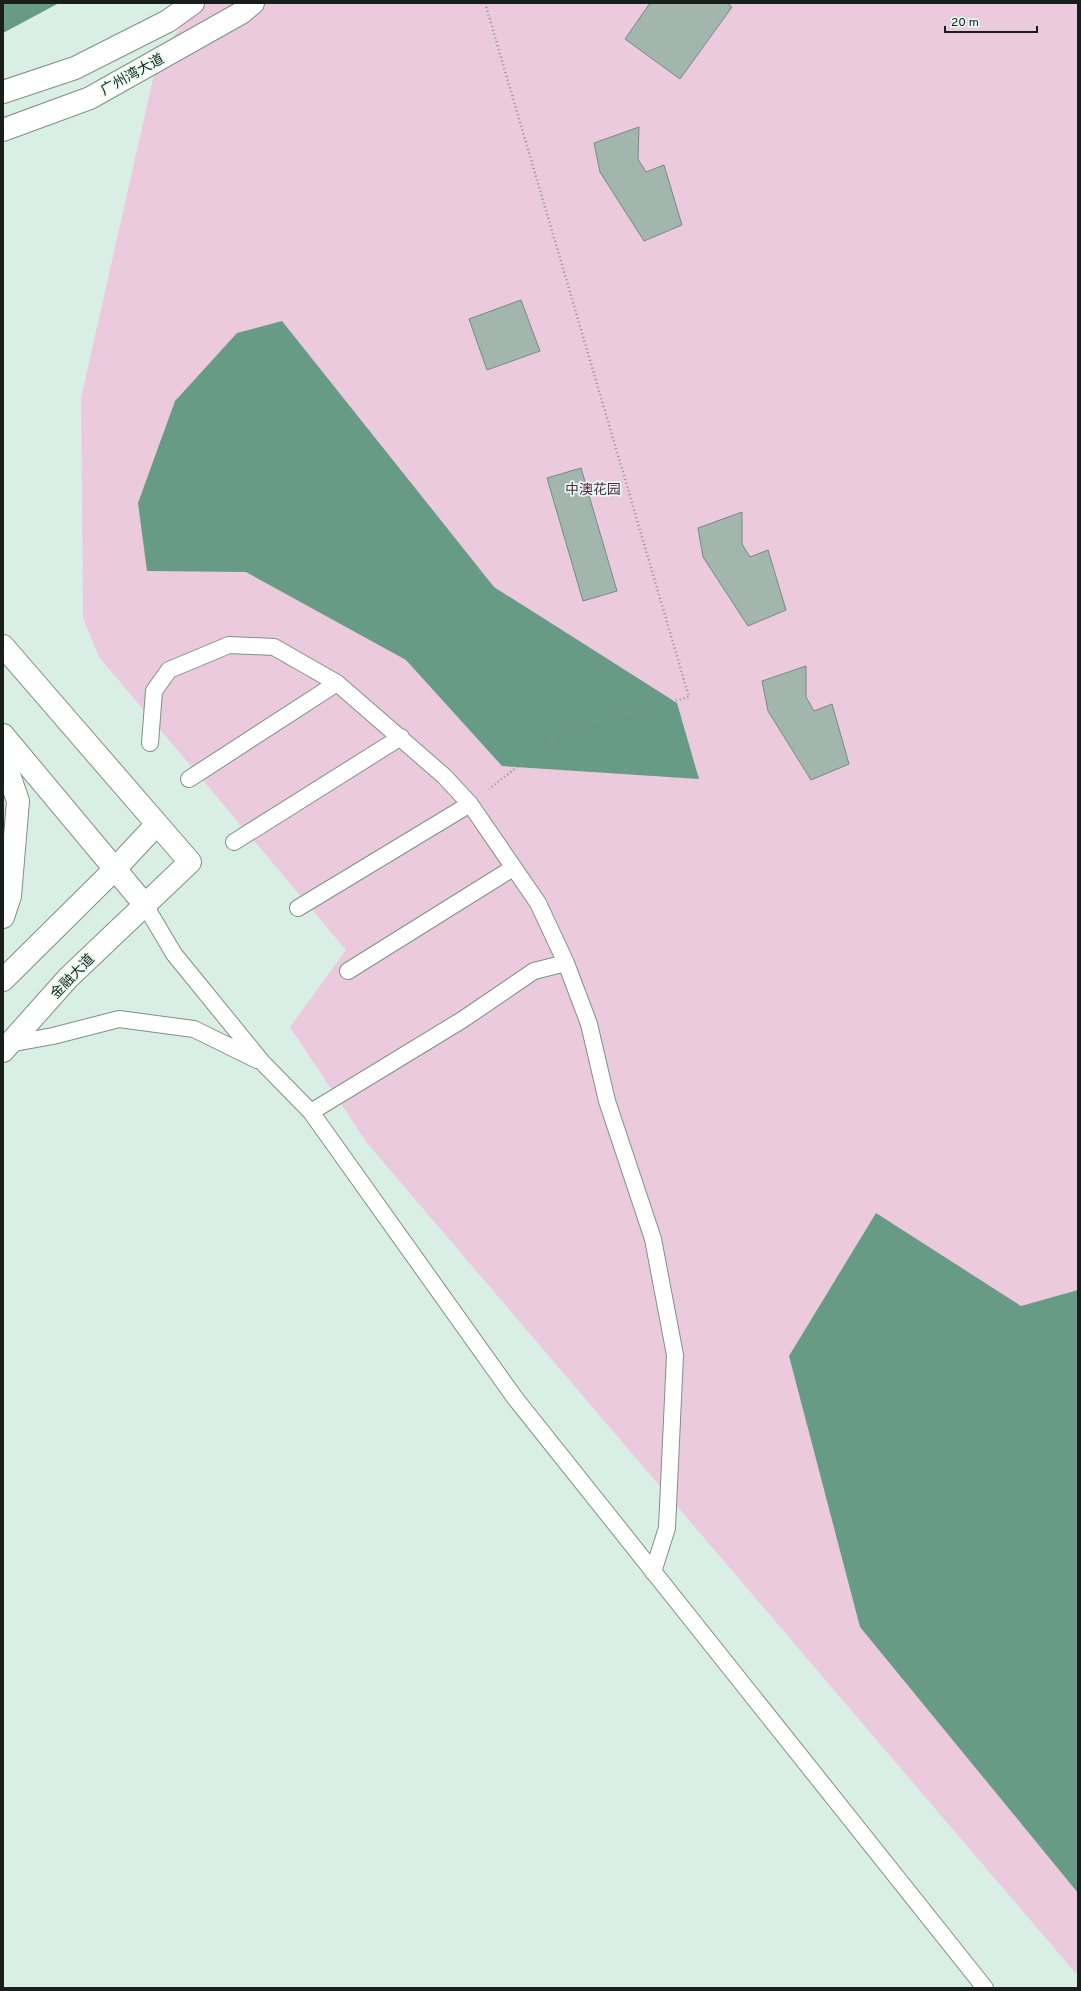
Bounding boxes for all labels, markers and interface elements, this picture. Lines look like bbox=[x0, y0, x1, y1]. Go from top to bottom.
scale bar bbox=[945, 8, 1037, 34]
text: 20 m bbox=[951, 15, 979, 31]
street label: 广州湾大道 bbox=[98, 50, 167, 100]
park label: 中澳花园 bbox=[565, 482, 621, 499]
street label: 金融大道 bbox=[48, 951, 99, 1003]

